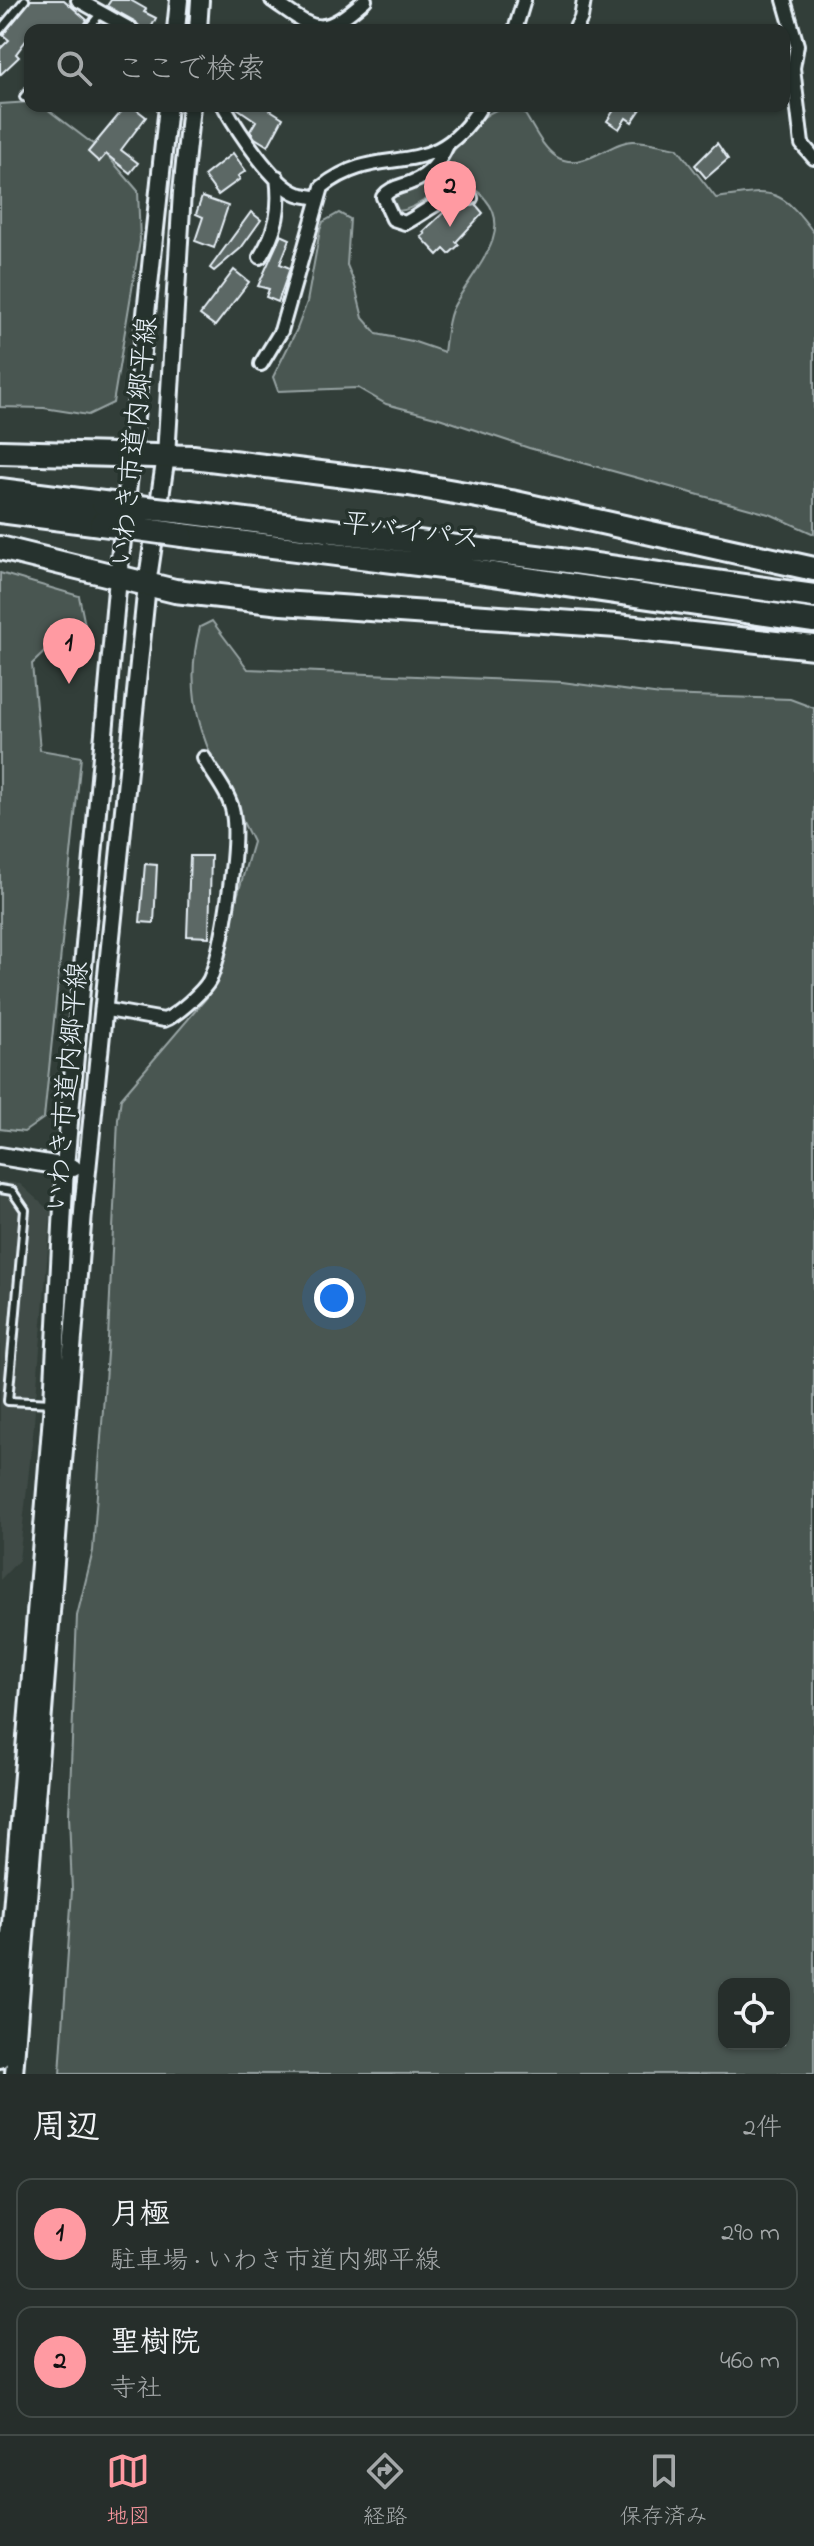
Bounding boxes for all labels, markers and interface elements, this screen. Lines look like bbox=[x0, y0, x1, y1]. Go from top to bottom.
search box bbox=[24, 24, 790, 112]
icon: search bbox=[52, 46, 96, 90]
text: ここで検索 bbox=[116, 49, 266, 93]
pin: 2 bbox=[424, 161, 476, 227]
street label: いわき市道内郷平線 bbox=[102, 315, 170, 569]
street label: 平バイパス bbox=[339, 504, 483, 562]
pin: 1 bbox=[43, 618, 95, 684]
street label: いわき市道内郷平線 bbox=[38, 960, 100, 1214]
your location bbox=[314, 1278, 354, 1318]
map controls bbox=[718, 1978, 790, 2050]
button: locate bbox=[718, 1978, 790, 2050]
text: 周辺 bbox=[32, 2104, 100, 2154]
text: 2件 bbox=[743, 2110, 782, 2148]
text: 月極 bbox=[110, 2194, 170, 2238]
text: 1 bbox=[56, 2215, 64, 2253]
text: 290 m bbox=[721, 2215, 780, 2253]
text: 駐車場 · いわき市道内郷平線 bbox=[110, 2243, 441, 2281]
text: 聖樹院 bbox=[110, 2322, 200, 2366]
text: 2 bbox=[54, 2343, 66, 2381]
text: 460 m bbox=[720, 2343, 780, 2381]
text: 寺社 bbox=[110, 2371, 162, 2409]
tab: 地図 bbox=[106, 2449, 150, 2534]
tab: 経路 bbox=[363, 2449, 407, 2534]
tab: 保存済み bbox=[620, 2449, 708, 2534]

